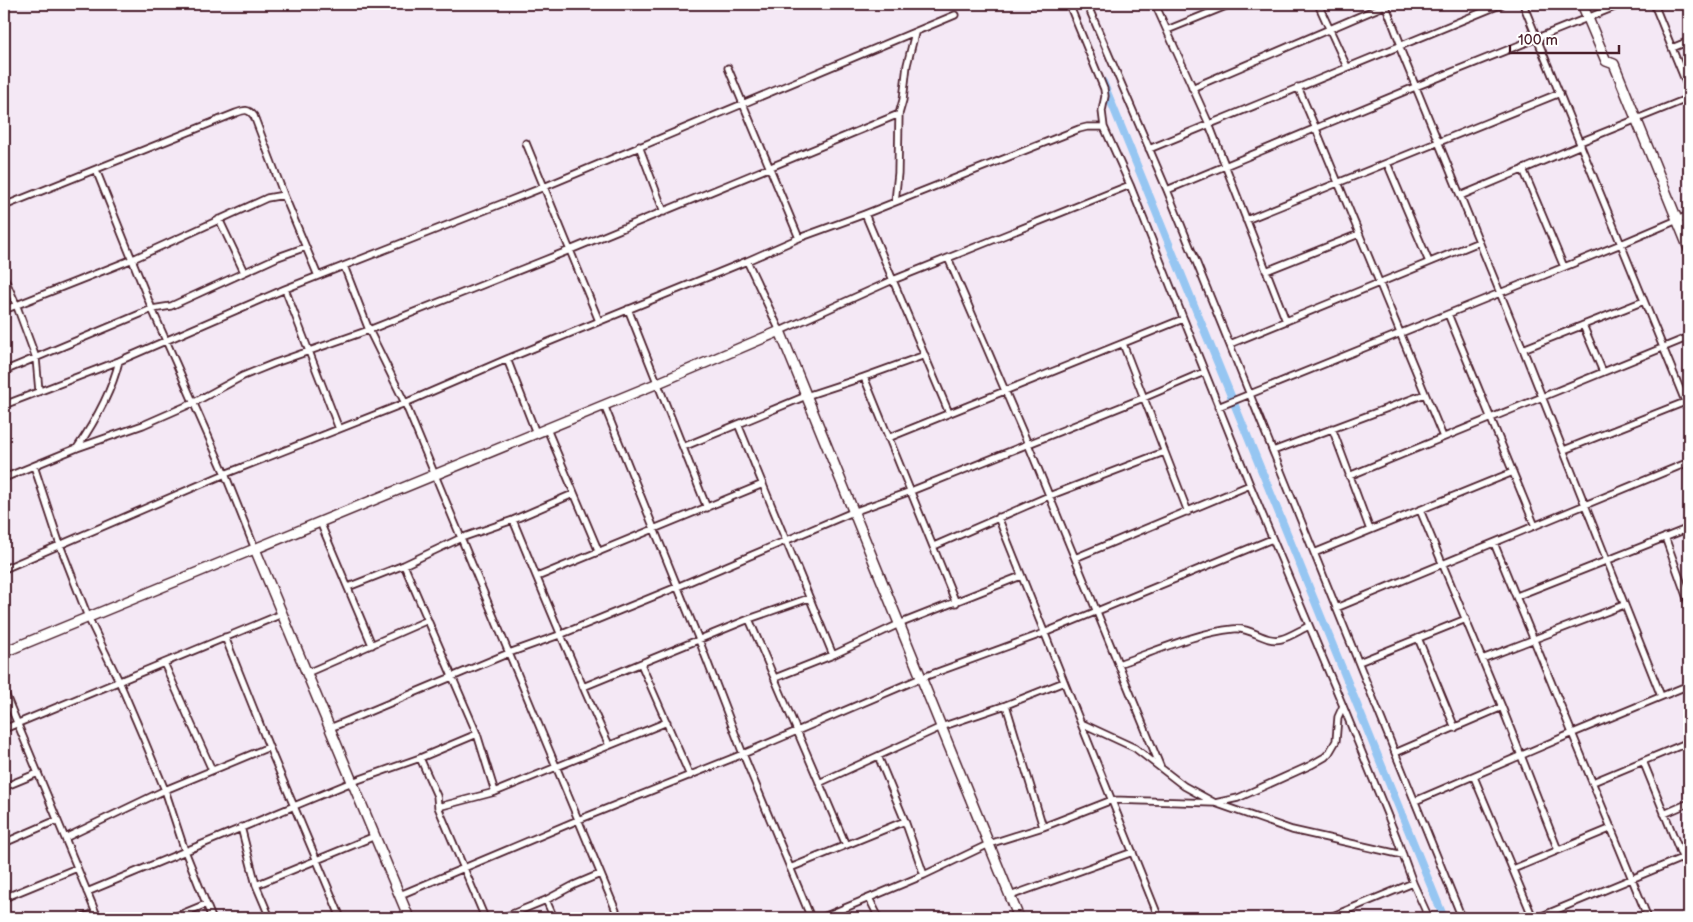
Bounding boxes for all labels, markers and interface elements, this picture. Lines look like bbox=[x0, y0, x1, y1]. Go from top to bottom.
scale bar bbox=[1510, 22, 1619, 54]
text: 100 m bbox=[1518, 31, 1558, 50]

